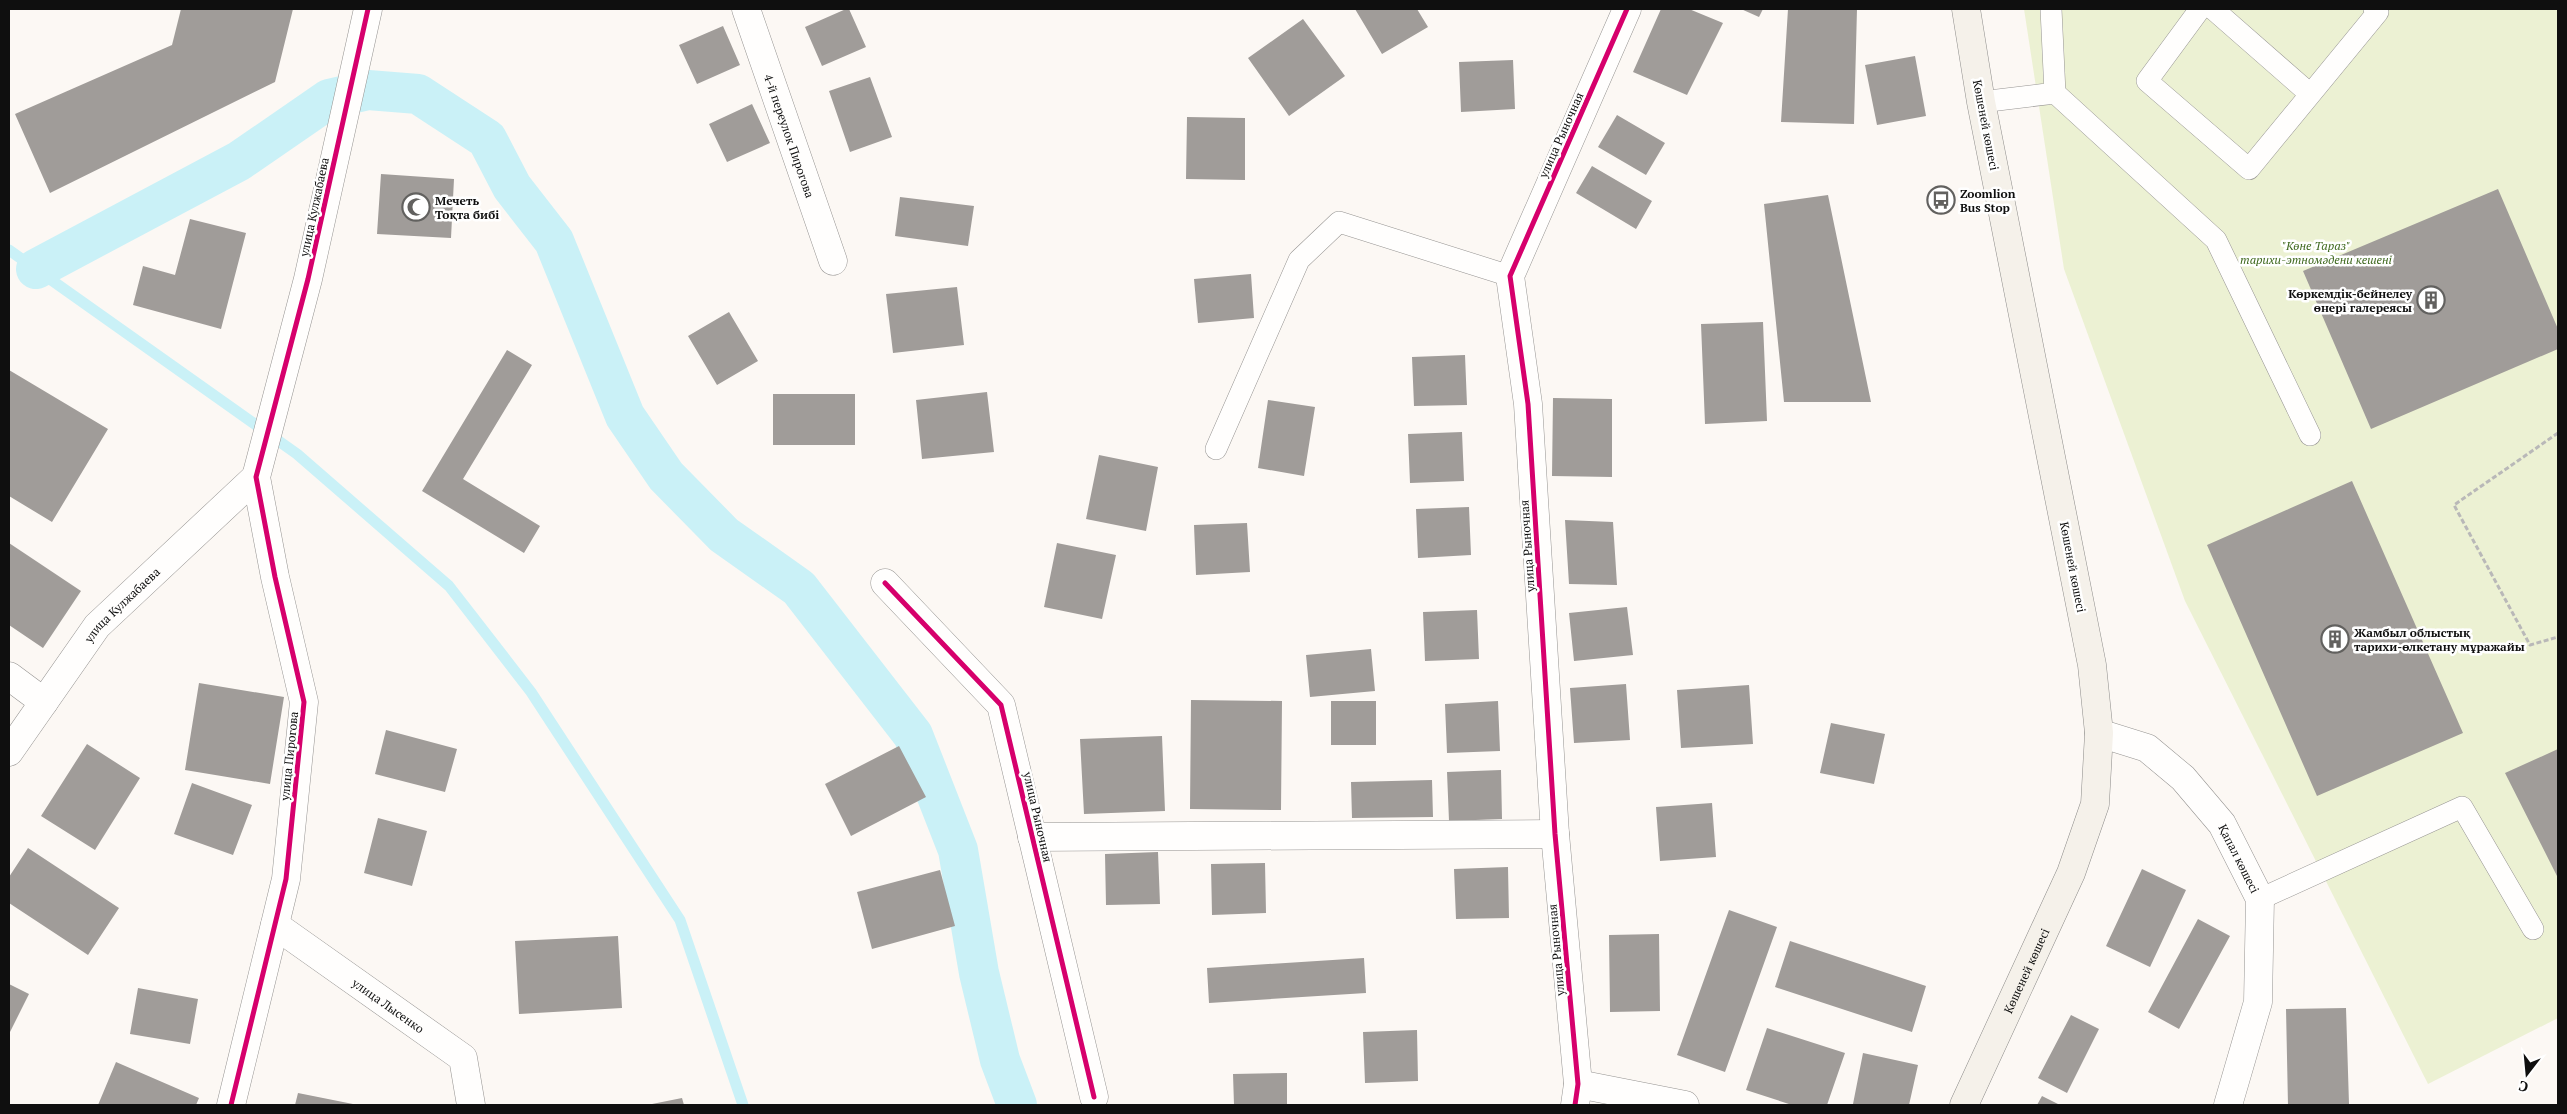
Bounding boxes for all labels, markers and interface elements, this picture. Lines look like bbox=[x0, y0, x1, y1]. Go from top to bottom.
street label: 4-й переулок Пирогова bbox=[761, 72, 818, 199]
street label: Көшеней көшесі bbox=[1970, 78, 2002, 172]
street label: улица Рыночная bbox=[1535, 90, 1587, 181]
street label: улица Кулжабаева bbox=[296, 156, 332, 259]
bus stop icon: Zoomlion Bus Stop bbox=[1926, 185, 1956, 215]
place label: Zoomlion Bus Stop bbox=[1960, 186, 2016, 215]
mosque icon: Мечеть Тоқта бибі bbox=[401, 192, 431, 222]
place label: Мечеть Тоқта бибі bbox=[435, 193, 499, 222]
park label: "Көне Тараз" тарихи-этномәдени кешені bbox=[2240, 238, 2393, 267]
building icon: Көркемдік-бейнелеу өнері галереясы bbox=[2416, 285, 2446, 315]
place label: Көркемдік-бейнелеу өнері галереясы bbox=[2288, 286, 2413, 315]
street label: улица Рыночная bbox=[1516, 499, 1538, 594]
street label: Көшеней көшесі bbox=[2057, 520, 2089, 614]
street label: улица Кулжабаева bbox=[80, 564, 163, 646]
building icon: Жамбыл облыстық тарихи-өлкетану мұражайы bbox=[2320, 624, 2350, 654]
place label: Жамбыл облыстық тарихи-өлкетану мұражайы bbox=[2354, 625, 2525, 654]
street label: улица Пирогова bbox=[277, 711, 301, 802]
street label: улица Рыночная bbox=[1020, 769, 1056, 864]
street label: Қапал көшесі bbox=[2216, 821, 2263, 896]
street label: улица Рыночная bbox=[1545, 903, 1568, 998]
street label: Көшеней көшесі bbox=[2000, 925, 2052, 1015]
street label: улица Лысенко bbox=[349, 974, 428, 1036]
north arrow bbox=[2502, 1049, 2552, 1099]
text: С bbox=[2516, 1077, 2530, 1097]

